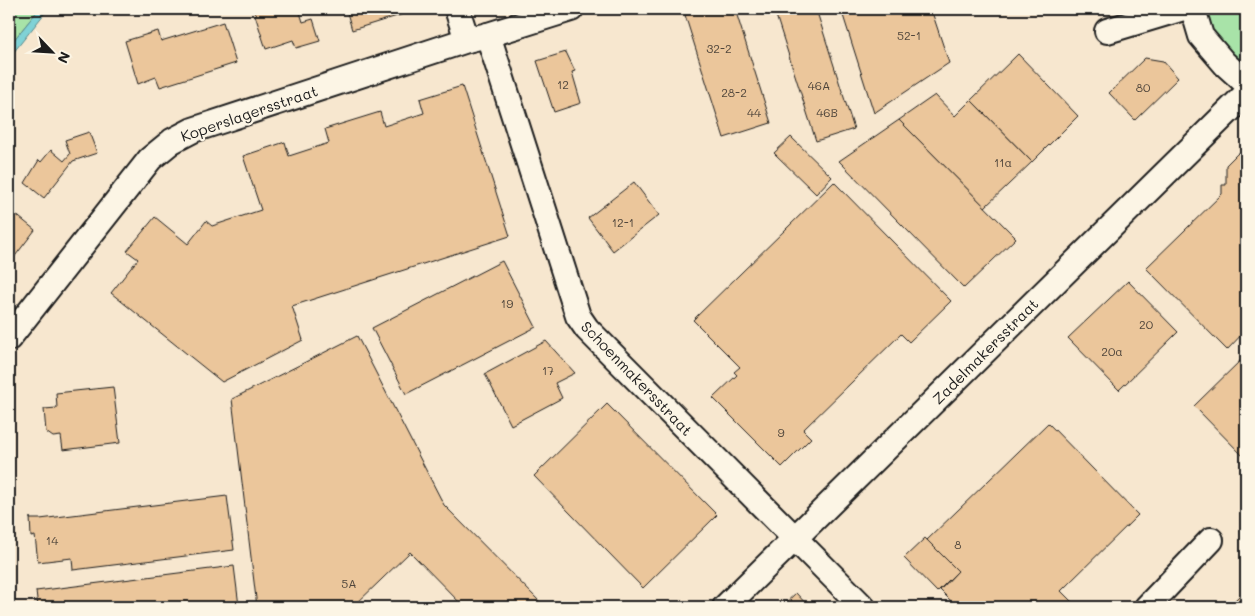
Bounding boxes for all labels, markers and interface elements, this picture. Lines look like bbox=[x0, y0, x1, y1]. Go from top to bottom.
house number: 52-1 bbox=[897, 27, 921, 43]
north arrow bbox=[28, 28, 78, 78]
house number: 32-2 bbox=[706, 40, 732, 56]
text: N bbox=[53, 49, 75, 67]
house number: 12 bbox=[557, 76, 569, 92]
house number: 46A bbox=[808, 77, 830, 93]
house number: 80 bbox=[1136, 79, 1151, 95]
street label: Koperslagersstraat bbox=[178, 80, 320, 146]
house number: 28-2 bbox=[721, 84, 747, 100]
house number: 44 bbox=[747, 104, 761, 120]
house number: 46B bbox=[816, 104, 838, 120]
house number: 11a bbox=[994, 154, 1012, 170]
house number: 12-1 bbox=[612, 214, 634, 230]
street label: Zadelmakersstraat bbox=[928, 294, 1042, 408]
house number: 19 bbox=[501, 295, 513, 311]
street label: Schoenmakersstraat bbox=[577, 316, 697, 440]
house number: 20 bbox=[1139, 316, 1154, 332]
house number: 20a bbox=[1101, 343, 1123, 359]
house number: 17 bbox=[542, 362, 554, 378]
house number: 9 bbox=[777, 424, 785, 440]
house number: 14 bbox=[46, 532, 58, 548]
house number: 8 bbox=[954, 536, 962, 552]
house number: 5A bbox=[341, 575, 357, 591]

